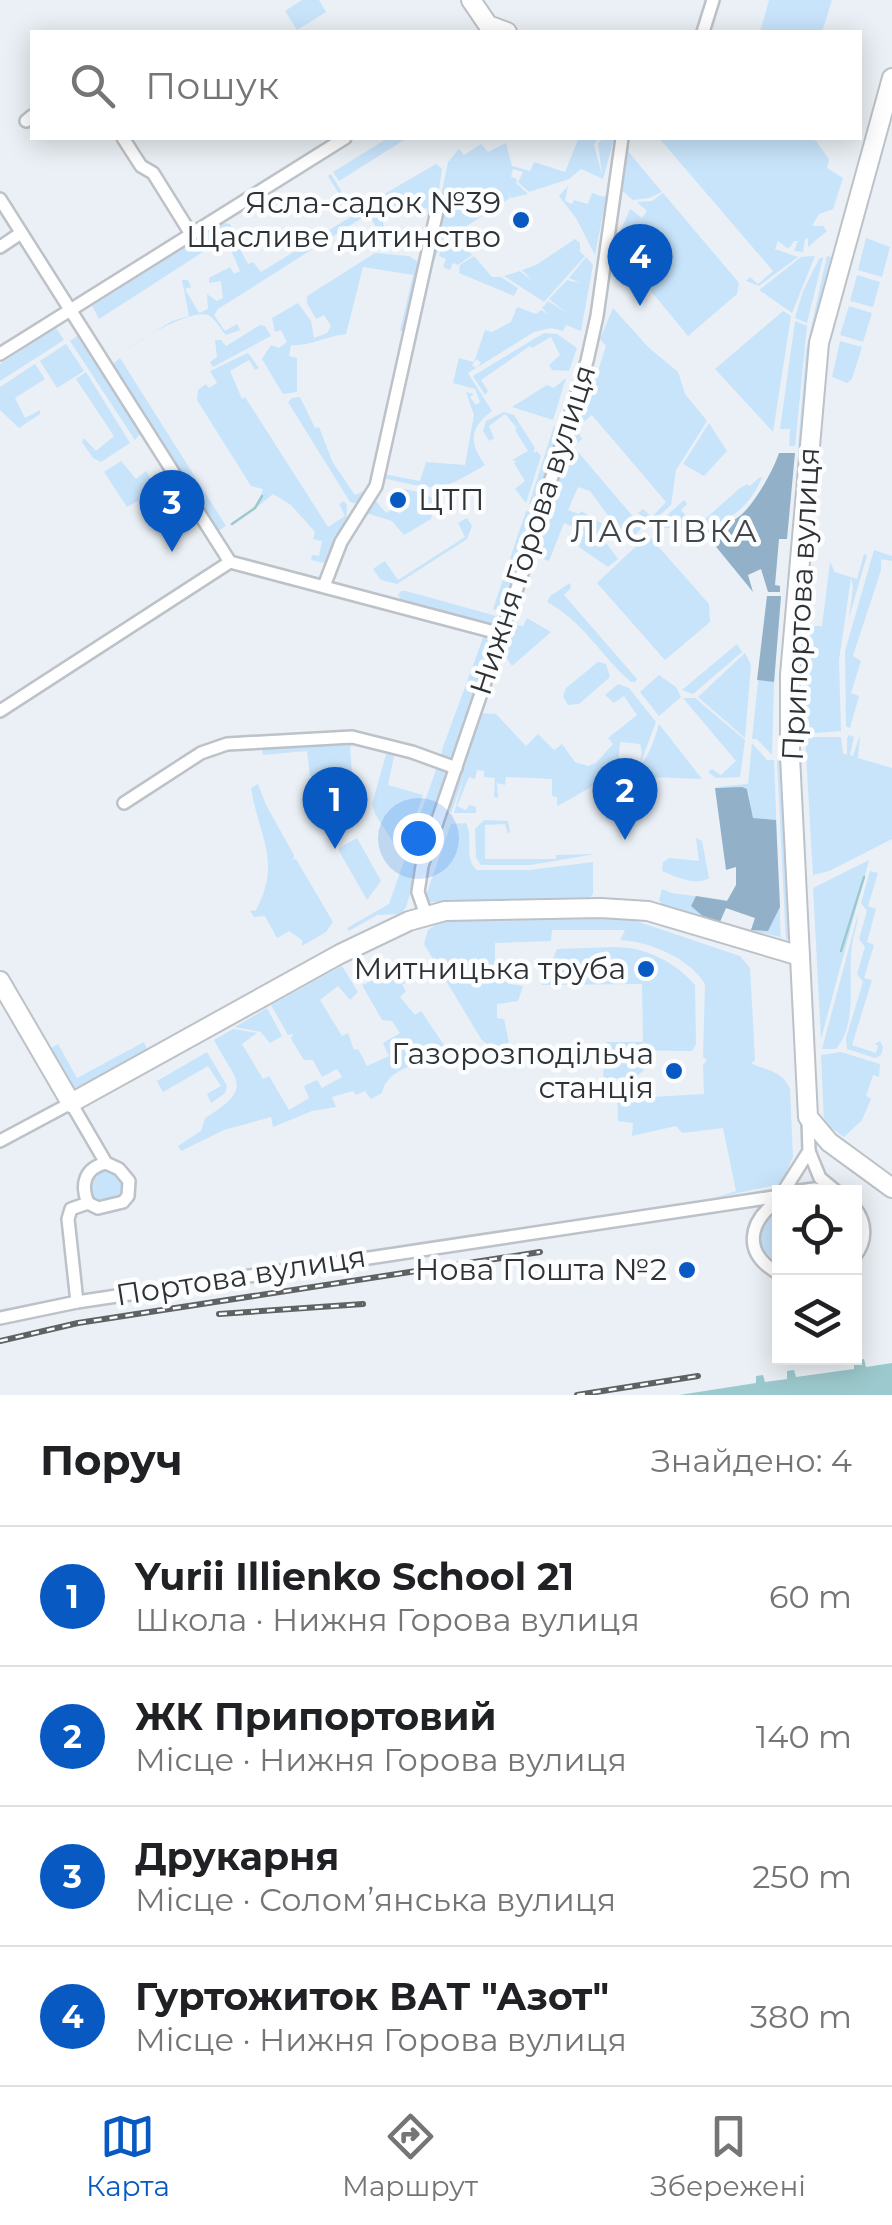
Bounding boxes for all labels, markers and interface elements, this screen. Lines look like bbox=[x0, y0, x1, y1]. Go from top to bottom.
search box bbox=[30, 30, 862, 140]
icon: search bbox=[65, 58, 120, 113]
text: Пошук bbox=[145, 62, 279, 109]
place label: Ясла-садок №39 Щасливе дитинство bbox=[186, 184, 501, 255]
marker: Ясла-садок №39 Щасливе дитинство bbox=[510, 209, 532, 231]
pin: 4 bbox=[608, 224, 672, 306]
street label: Нижня Горова вулиця bbox=[462, 360, 603, 700]
street label: Припортова вулиця bbox=[774, 446, 827, 762]
pin: 3 bbox=[140, 470, 204, 552]
place label: ЦТП bbox=[418, 481, 484, 518]
marker: ЦТП bbox=[387, 489, 409, 511]
district label: ЛАСТІВКА bbox=[571, 511, 759, 550]
pin: 2 bbox=[592, 758, 658, 840]
pin: 1 bbox=[302, 766, 368, 849]
your location bbox=[393, 813, 444, 864]
place label: Митницька труба bbox=[354, 950, 626, 987]
marker: Митницька труба bbox=[635, 958, 657, 980]
place label: Газорозподільча станція bbox=[391, 1035, 654, 1106]
marker: Газорозподільча станція bbox=[663, 1060, 685, 1082]
map controls bbox=[772, 1185, 862, 1365]
button: locate bbox=[772, 1185, 862, 1275]
street label: Портова вулиця bbox=[113, 1237, 369, 1314]
place label: Нова Пошта №2 bbox=[415, 1251, 667, 1288]
marker: Нова Пошта №2 bbox=[676, 1259, 698, 1281]
button: layers bbox=[772, 1275, 862, 1365]
text: Поруч bbox=[40, 1434, 183, 1486]
text: Знайдено: 4 bbox=[651, 1441, 852, 1480]
text: Yurii Illienko School 21 bbox=[135, 1553, 574, 1600]
text: 1 bbox=[66, 1577, 79, 1616]
text: 60 m bbox=[769, 1577, 852, 1616]
text: Школа · Нижня Горова вулиця bbox=[135, 1600, 640, 1639]
text: ЖК Припортовий bbox=[135, 1693, 497, 1740]
text: 2 bbox=[63, 1717, 82, 1756]
text: 140 m bbox=[756, 1717, 852, 1756]
text: Місце · Нижня Горова вулиця bbox=[135, 1740, 627, 1779]
text: Друкарня bbox=[135, 1833, 339, 1880]
text: 3 bbox=[63, 1857, 82, 1896]
text: 250 m bbox=[752, 1857, 852, 1896]
text: Місце · Соломʼянська вулиця bbox=[135, 1880, 616, 1919]
text: Гуртожиток ВАТ "Азот" bbox=[135, 1973, 609, 2020]
text: 4 bbox=[61, 1997, 84, 2036]
text: 380 m bbox=[750, 1997, 852, 2036]
text: Місце · Нижня Горова вулиця bbox=[135, 2020, 627, 2059]
tab: Карта bbox=[86, 2109, 170, 2203]
tab: Маршрут bbox=[342, 2109, 478, 2203]
tab: Збережені bbox=[650, 2109, 806, 2203]

